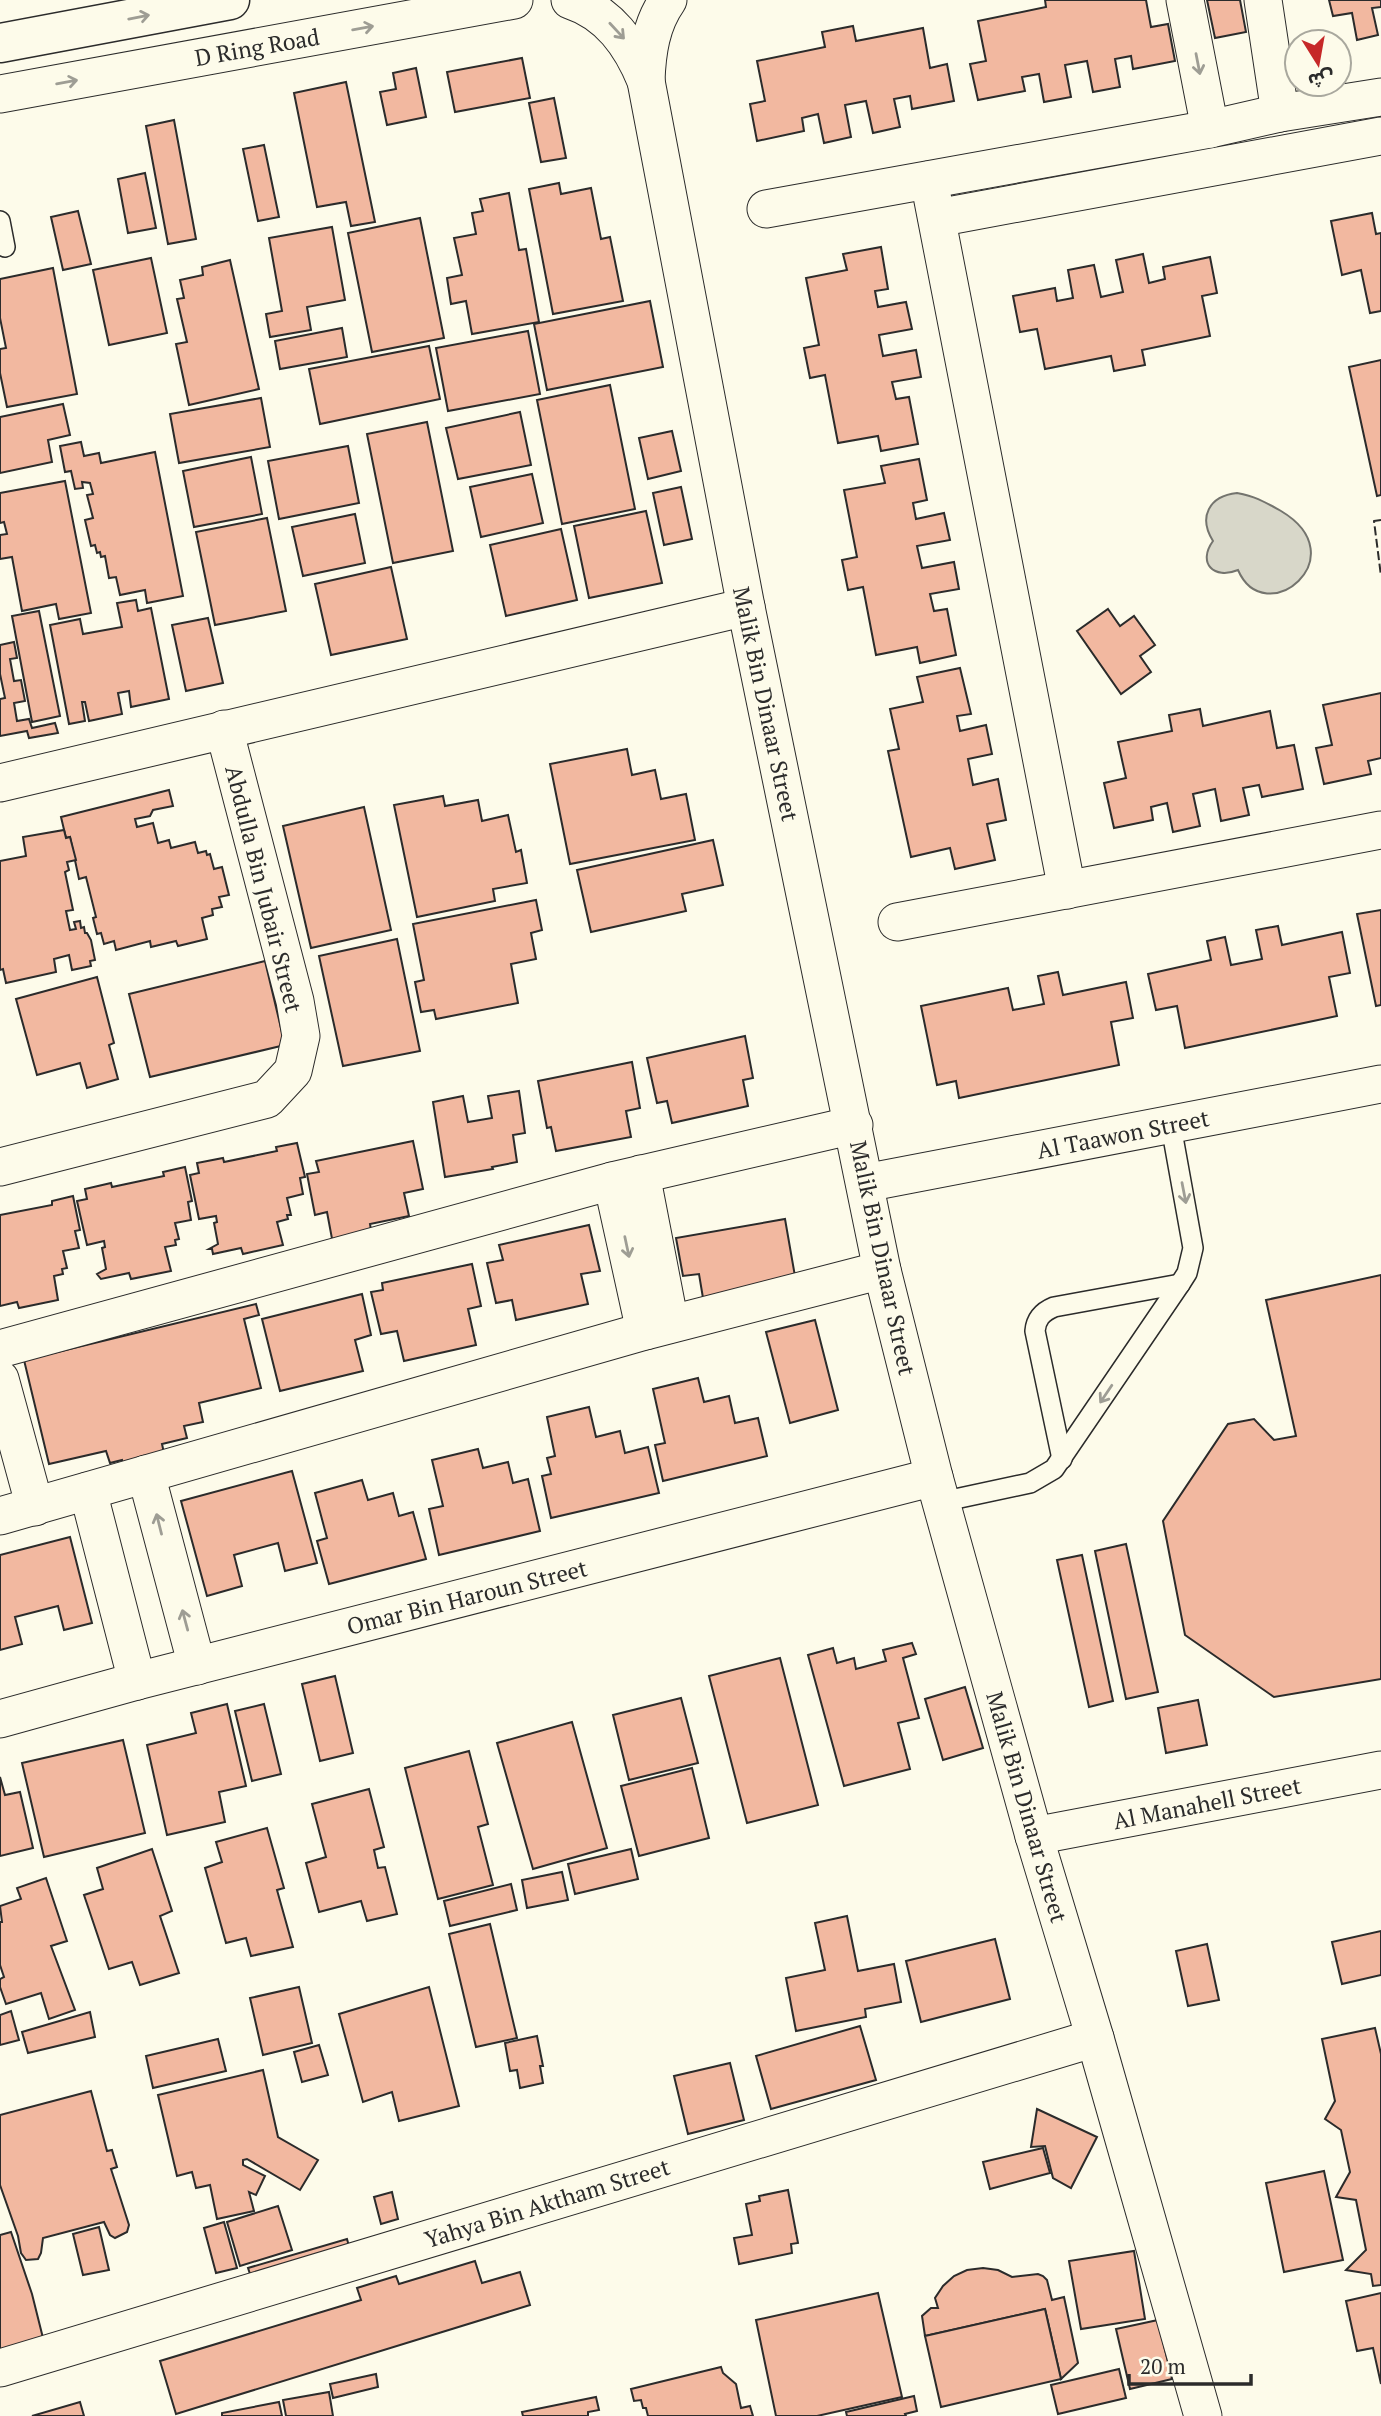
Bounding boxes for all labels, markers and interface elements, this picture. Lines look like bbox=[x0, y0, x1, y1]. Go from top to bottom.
one-way arrow bbox=[127, 10, 150, 23]
one-way arrow bbox=[351, 20, 374, 34]
street label: D Ring Road bbox=[192, 21, 322, 73]
one-way arrow bbox=[608, 22, 625, 40]
north arrow bbox=[1283, 28, 1353, 98]
one-way arrow bbox=[1191, 52, 1205, 75]
text: ش bbox=[1306, 65, 1337, 95]
one-way arrow bbox=[55, 75, 78, 88]
street label: Malik Bin Dinaar Street bbox=[726, 584, 806, 825]
street label: Abdulla Bin Jubair Street bbox=[218, 762, 310, 1016]
street label: Al Taawon Street bbox=[1034, 1102, 1212, 1166]
street label: Malik Bin Dinaar Street bbox=[843, 1138, 923, 1379]
one-way arrow bbox=[1177, 1181, 1191, 1204]
one-way arrow bbox=[621, 1235, 634, 1258]
one-way arrow bbox=[1099, 1384, 1113, 1403]
one-way arrow bbox=[152, 1513, 165, 1536]
street label: Omar Bin Haroun Street bbox=[343, 1552, 591, 1642]
one-way arrow bbox=[177, 1609, 190, 1631]
street label: Malik Bin Dinaar Street bbox=[979, 1688, 1075, 1927]
street label: Al Manahell Street bbox=[1110, 1769, 1304, 1836]
street label: Yahya Bin Aktham Street bbox=[421, 2151, 674, 2255]
scale bar bbox=[1129, 2342, 1252, 2386]
text: 20 m bbox=[1140, 2352, 1186, 2380]

